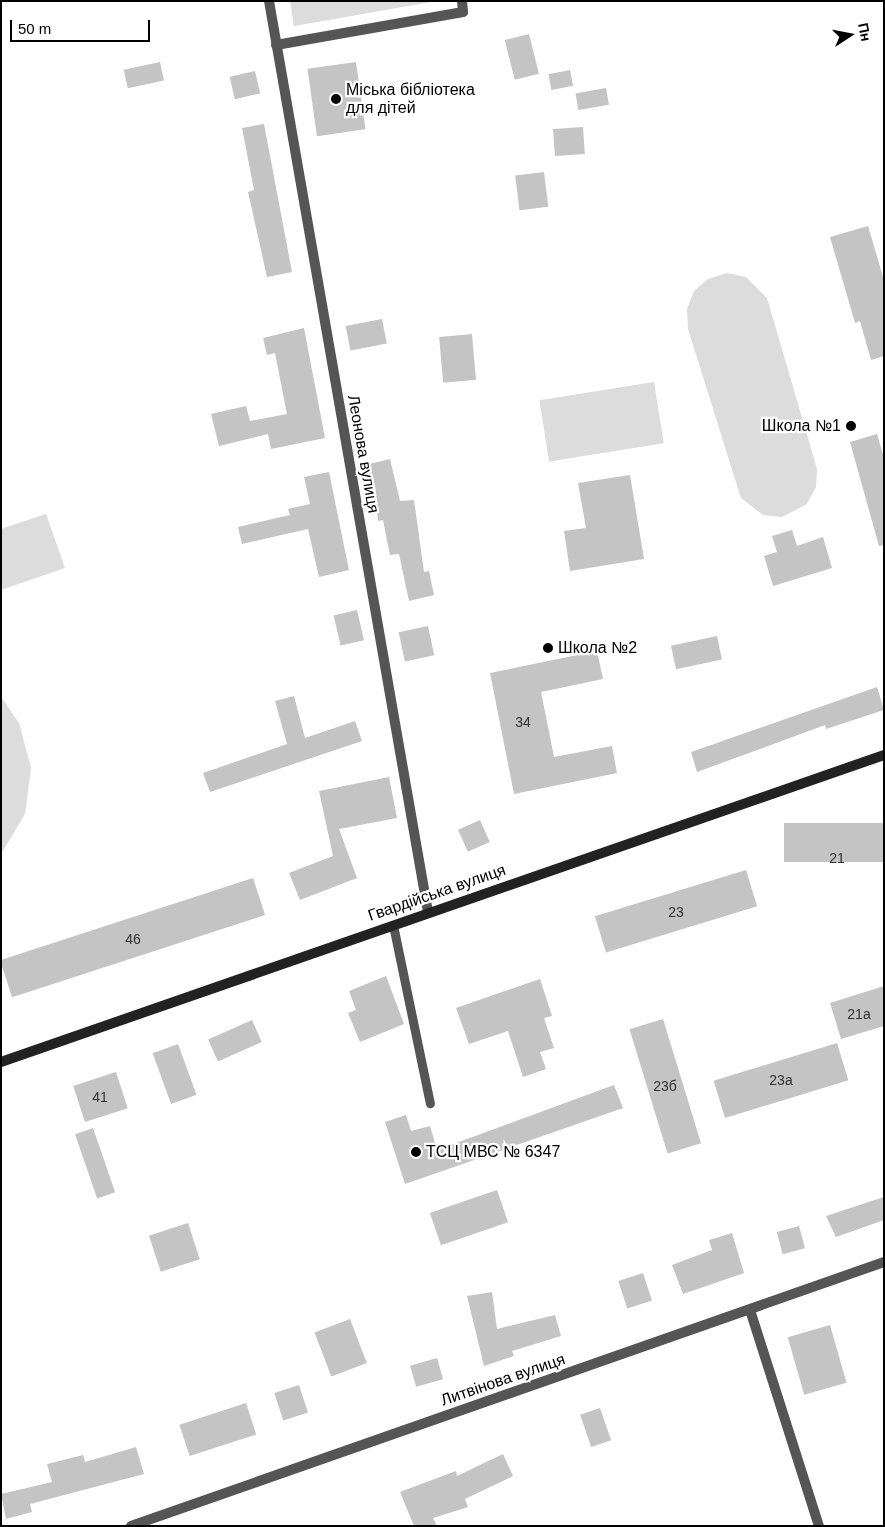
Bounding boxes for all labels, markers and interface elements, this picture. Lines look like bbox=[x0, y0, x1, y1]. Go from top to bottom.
scale bar bbox=[12, 10, 152, 42]
north arrow bbox=[825, 10, 875, 60]
text: 50 m bbox=[18, 20, 51, 37]
text: Пн bbox=[855, 22, 874, 43]
place label: Міська бібліотека для дітей bbox=[346, 80, 475, 118]
marker: Міська бібліотека для дітей bbox=[330, 93, 342, 105]
street label: Леонова вулиця bbox=[343, 393, 383, 515]
place label: Школа №1 bbox=[762, 416, 841, 436]
marker: Школа №1 bbox=[845, 420, 857, 432]
place label: Школа №2 bbox=[558, 638, 637, 658]
marker: Школа №2 bbox=[542, 642, 554, 654]
house number: 34 bbox=[515, 714, 531, 730]
house number: 21 bbox=[829, 850, 845, 866]
street label: Гвардійська вулиця bbox=[366, 860, 508, 926]
house number: 23 bbox=[668, 904, 684, 920]
house number: 46 bbox=[125, 931, 141, 947]
house number: 21а bbox=[847, 1006, 871, 1022]
house number: 23а bbox=[769, 1072, 793, 1088]
house number: 23б bbox=[653, 1078, 677, 1094]
house number: 41 bbox=[92, 1089, 108, 1105]
place label: ТСЦ МВС № 6347 bbox=[426, 1142, 560, 1162]
marker: ТСЦ МВС № 6347 bbox=[410, 1146, 422, 1158]
street label: Литвінова вулиця bbox=[438, 1350, 568, 1410]

